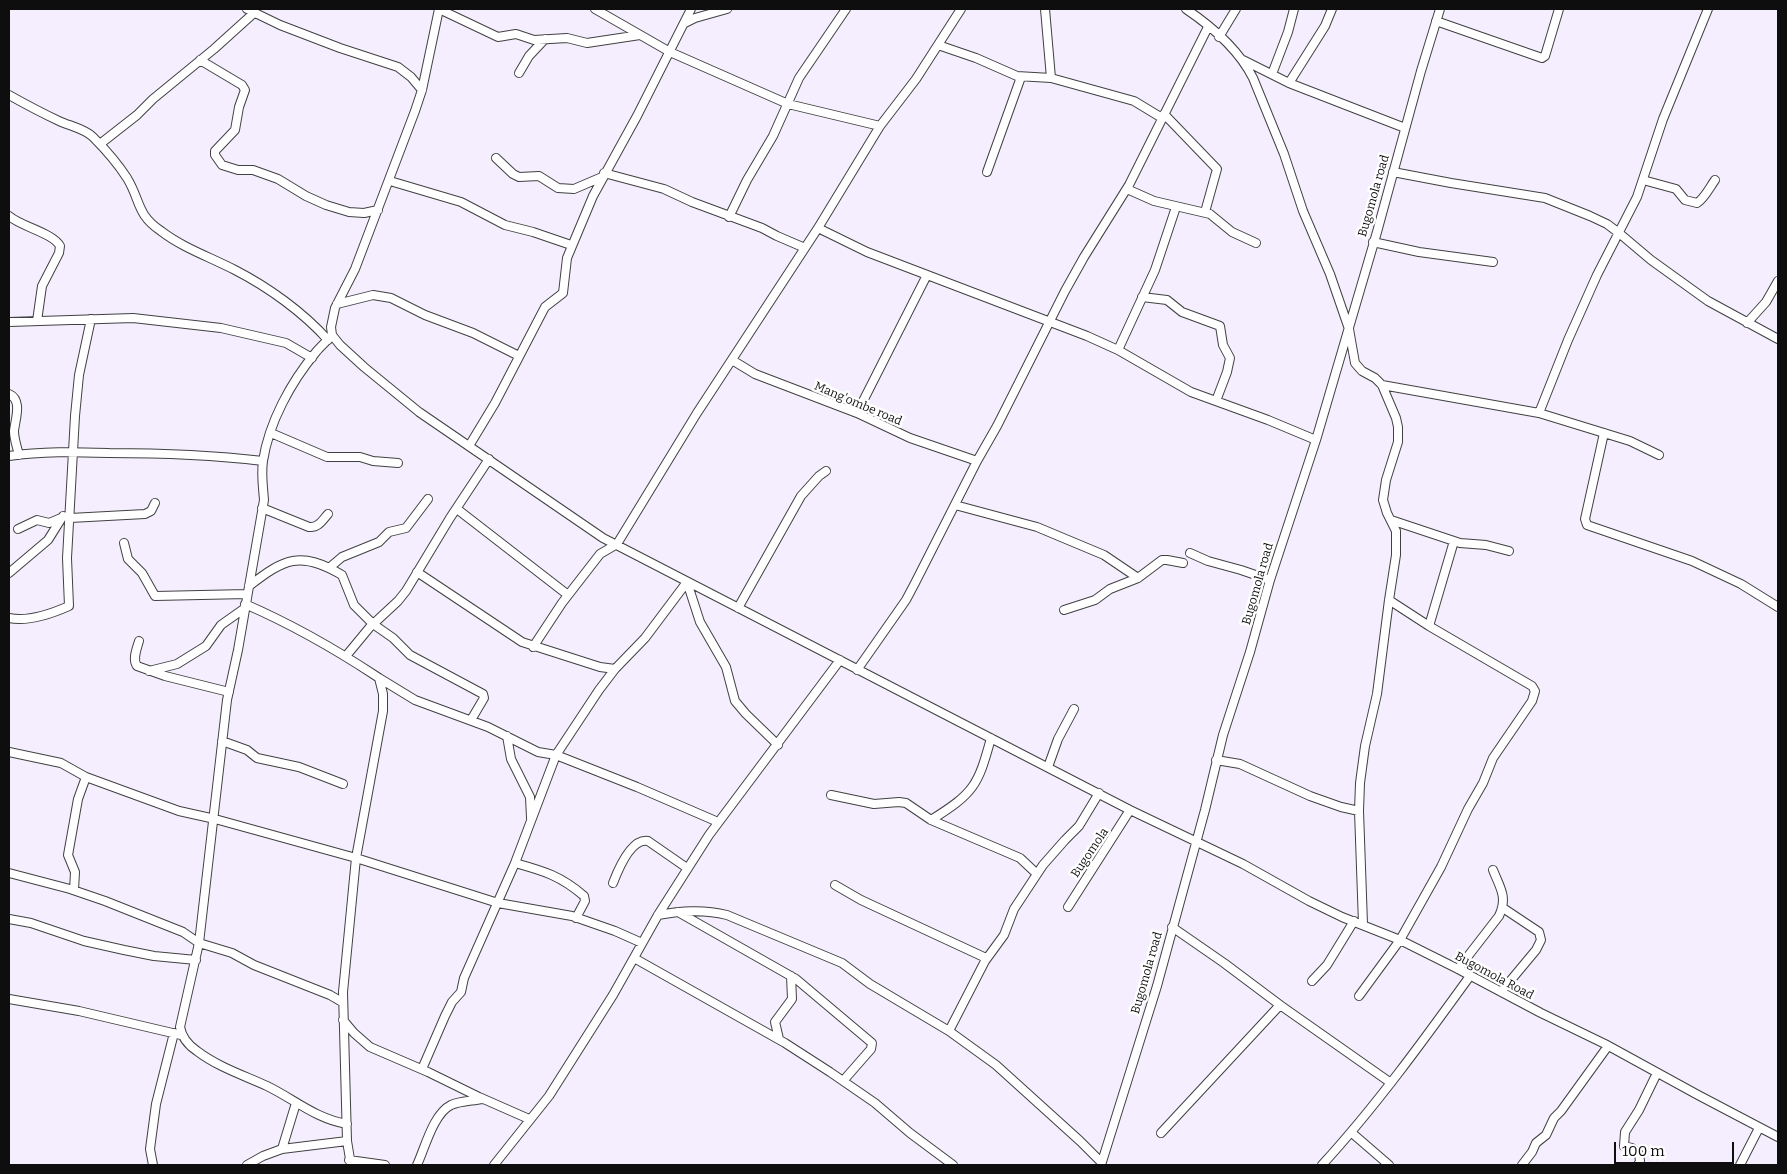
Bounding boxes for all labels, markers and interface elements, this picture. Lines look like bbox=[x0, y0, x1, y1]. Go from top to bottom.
street label: Bugomola road bbox=[1355, 153, 1393, 239]
street label: Mang'ombe road bbox=[812, 379, 904, 429]
street label: Bugomola road bbox=[1239, 541, 1277, 627]
street label: Bugomola bbox=[1068, 825, 1112, 881]
street label: Bugomola road bbox=[1128, 930, 1166, 1016]
street label: Bugomola Road bbox=[1452, 949, 1536, 1003]
scale bar bbox=[1617, 1132, 1737, 1164]
text: 100 m bbox=[1622, 1142, 1665, 1160]

